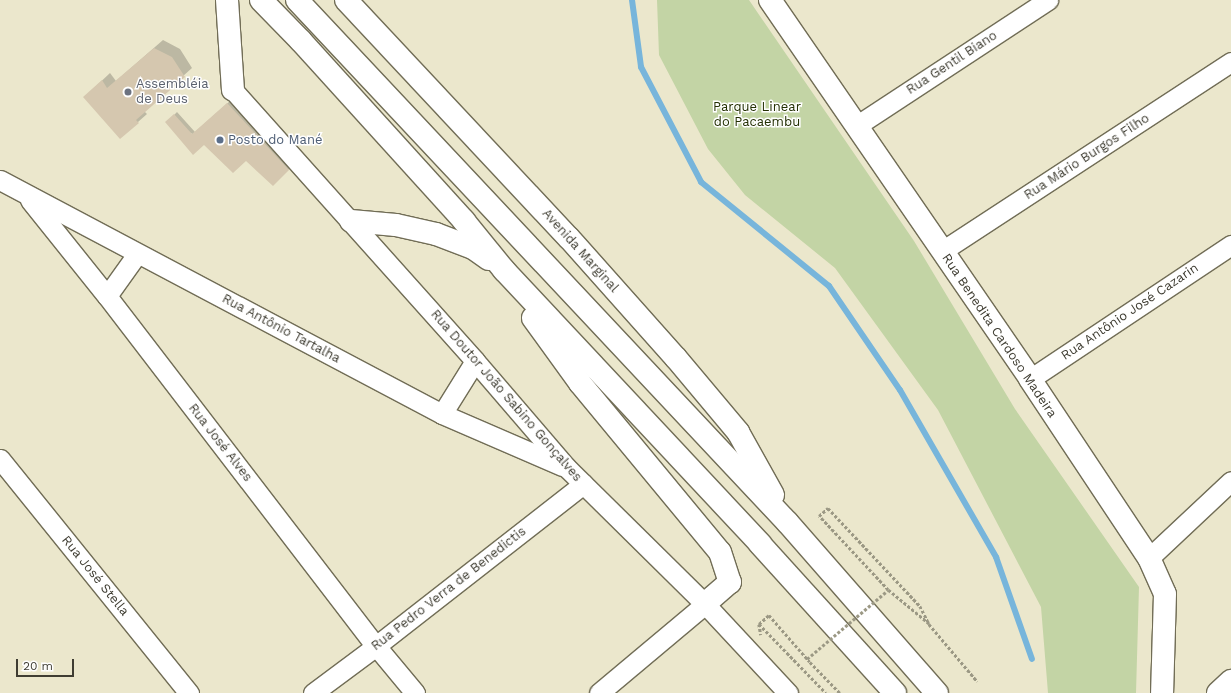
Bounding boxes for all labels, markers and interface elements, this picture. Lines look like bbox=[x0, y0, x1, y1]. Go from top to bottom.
street label: Rua Gentil Biano bbox=[903, 28, 1001, 98]
place label: Assembléia de Deus bbox=[136, 77, 209, 108]
marker: Assembléia de Deus bbox=[123, 87, 133, 97]
park label: Parque Linear do Pacaembu bbox=[713, 100, 801, 131]
street label: Rua Mário Burgos Filho bbox=[1021, 111, 1153, 203]
place label: Posto do Mané bbox=[228, 132, 322, 148]
marker: Posto do Mané bbox=[215, 135, 225, 145]
street label: Avenida Marginal bbox=[538, 206, 622, 296]
street label: Rua Benedita Cardoso Madeira bbox=[938, 251, 1060, 421]
street label: Rua Antônio José Cazarin bbox=[1058, 260, 1202, 364]
street label: Rua Antônio Tartalha bbox=[219, 291, 343, 367]
street label: Rua Doutor João Sabino Gonçalves bbox=[427, 307, 585, 485]
street label: Rua José Alves bbox=[184, 401, 256, 485]
street label: Rua Pedro Verra de Benedictis bbox=[368, 523, 530, 655]
street label: Rua José Stella bbox=[58, 533, 132, 619]
scale bar bbox=[18, 651, 76, 677]
text: 20 m bbox=[23, 659, 53, 673]

